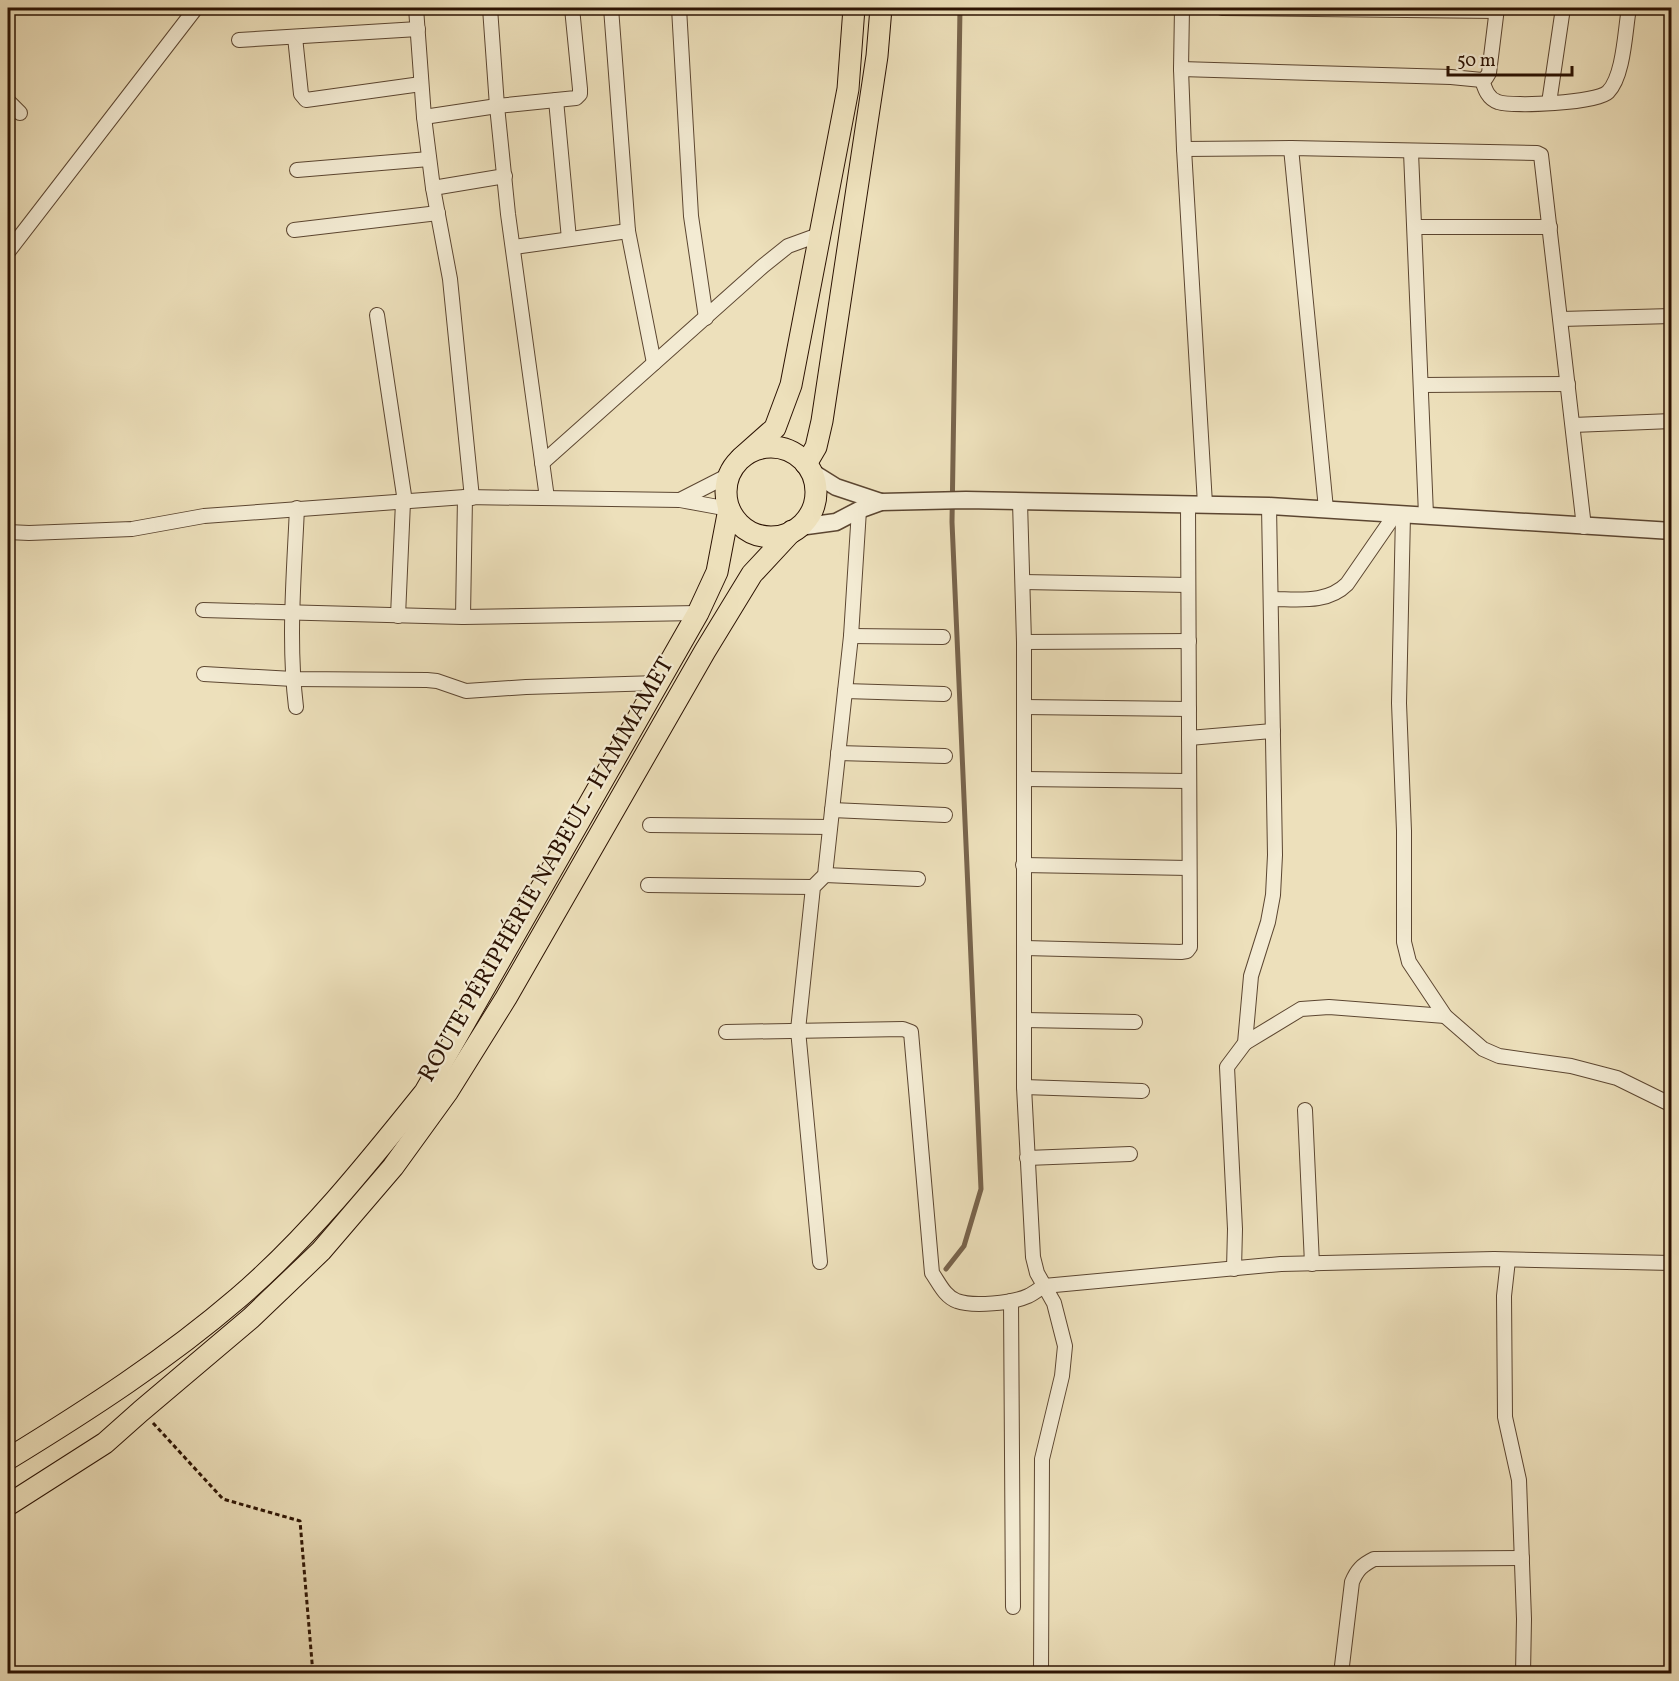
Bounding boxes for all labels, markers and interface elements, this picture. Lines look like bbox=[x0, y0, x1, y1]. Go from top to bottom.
scale bar bbox=[1448, 39, 1572, 77]
text: 50 m bbox=[1457, 49, 1496, 74]
street label: ROUTE PÉRIPHÉRIE NABEUL - HAMMAMET bbox=[411, 651, 683, 1089]

